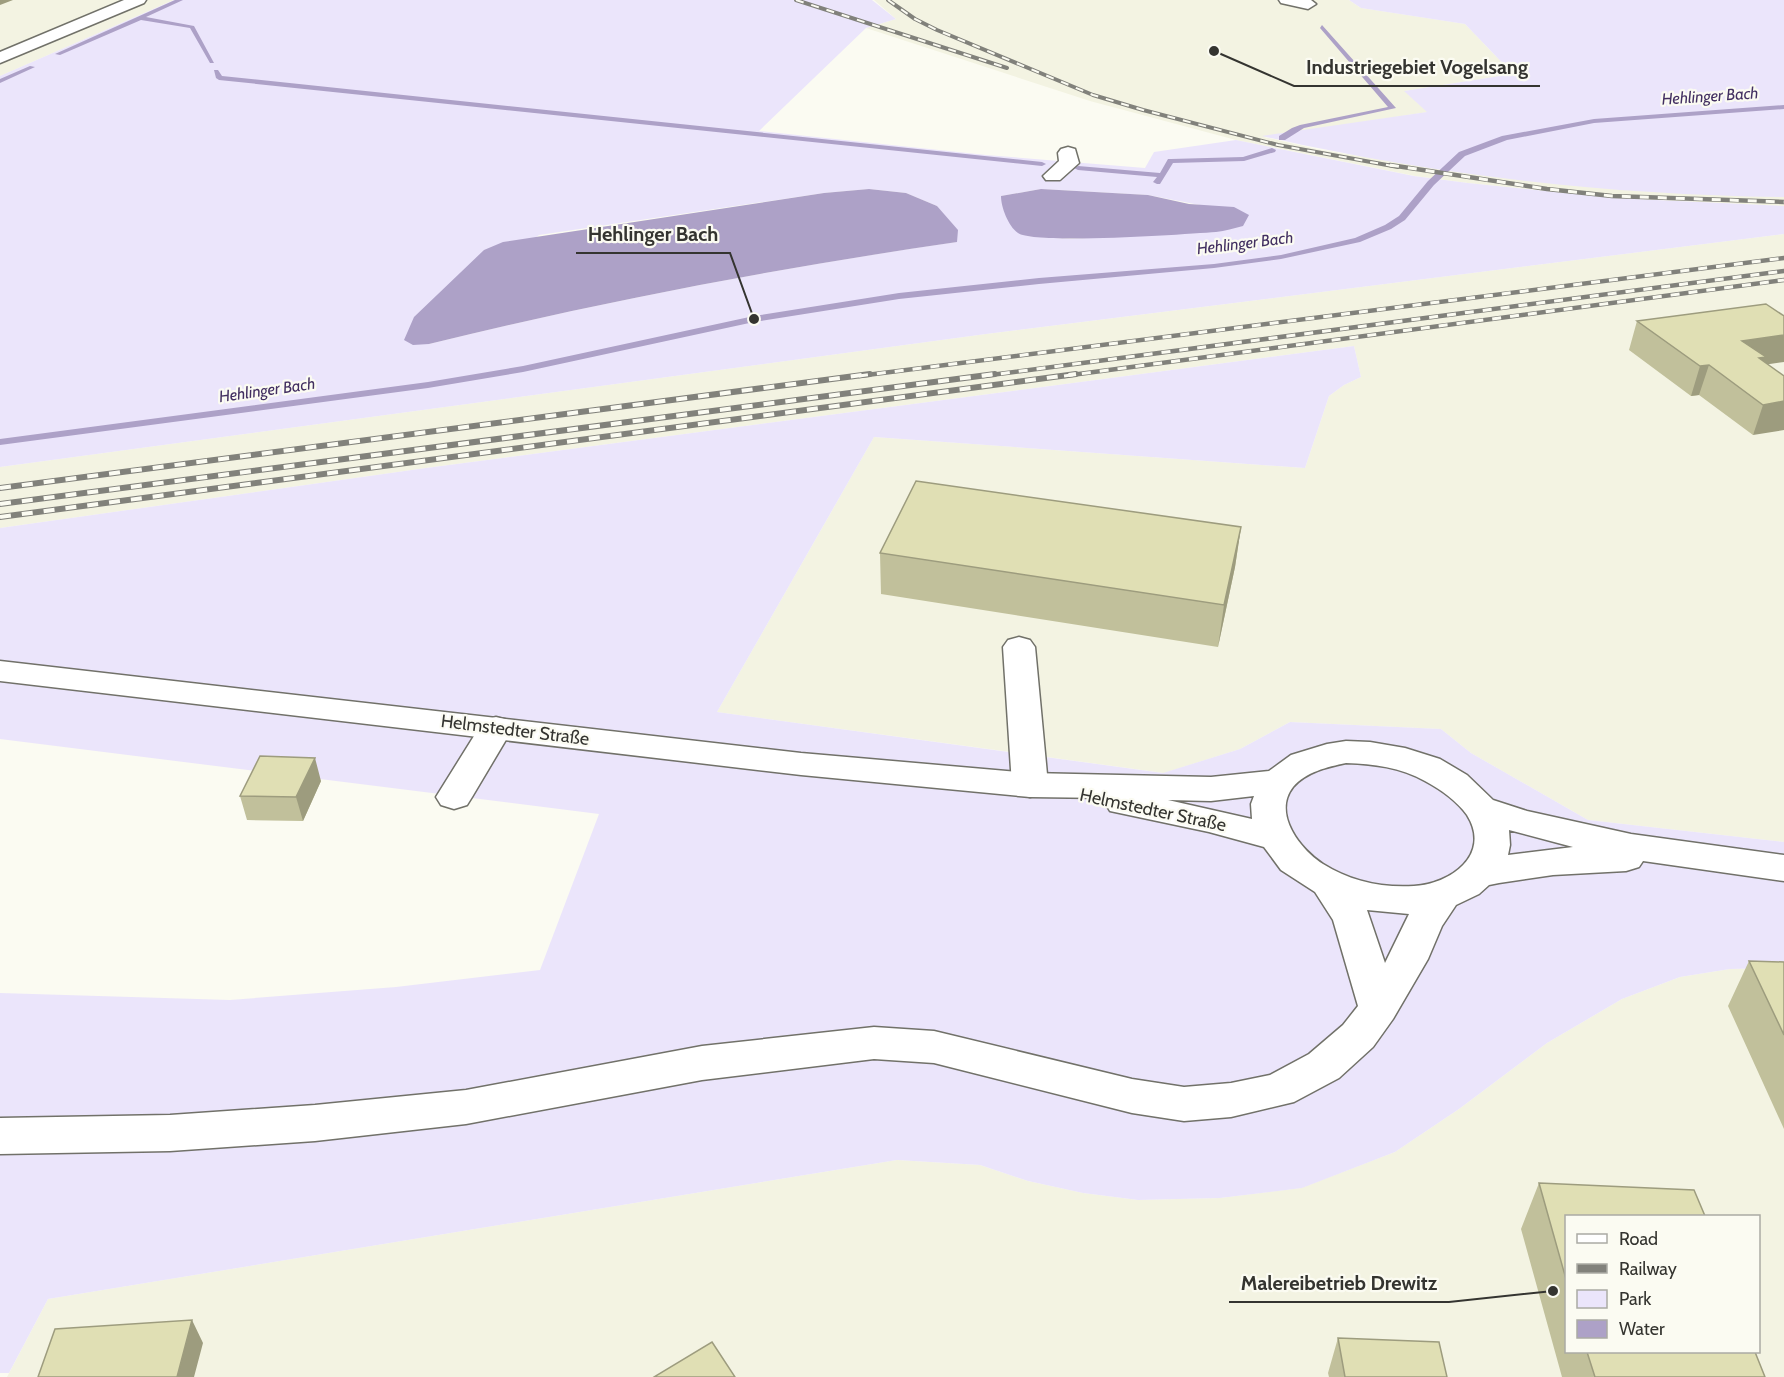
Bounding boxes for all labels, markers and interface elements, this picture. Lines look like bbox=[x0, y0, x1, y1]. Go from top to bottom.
callout: Industriegebiet Vogelsang bbox=[1294, 48, 1540, 86]
text: Industriegebiet Vogelsang bbox=[1306, 55, 1528, 79]
water label: Hehlinger Bach bbox=[1661, 83, 1759, 109]
callout: Hehlinger Bach bbox=[576, 215, 730, 253]
text: Hehlinger Bach bbox=[588, 222, 718, 246]
water label: Hehlinger Bach bbox=[1196, 228, 1294, 258]
water label: Hehlinger Bach bbox=[218, 374, 316, 406]
street label: Helmstedter Straße bbox=[440, 710, 590, 750]
street label: Helmstedter Straße bbox=[1078, 784, 1228, 836]
legend bbox=[1565, 1215, 1760, 1353]
text: Road bbox=[1619, 1228, 1658, 1250]
text: Railway bbox=[1619, 1258, 1677, 1280]
callout: Malereibetrieb Drewitz bbox=[1229, 1264, 1449, 1302]
text: Malereibetrieb Drewitz bbox=[1241, 1271, 1438, 1295]
text: Park bbox=[1619, 1288, 1652, 1310]
text: Water bbox=[1619, 1318, 1665, 1340]

